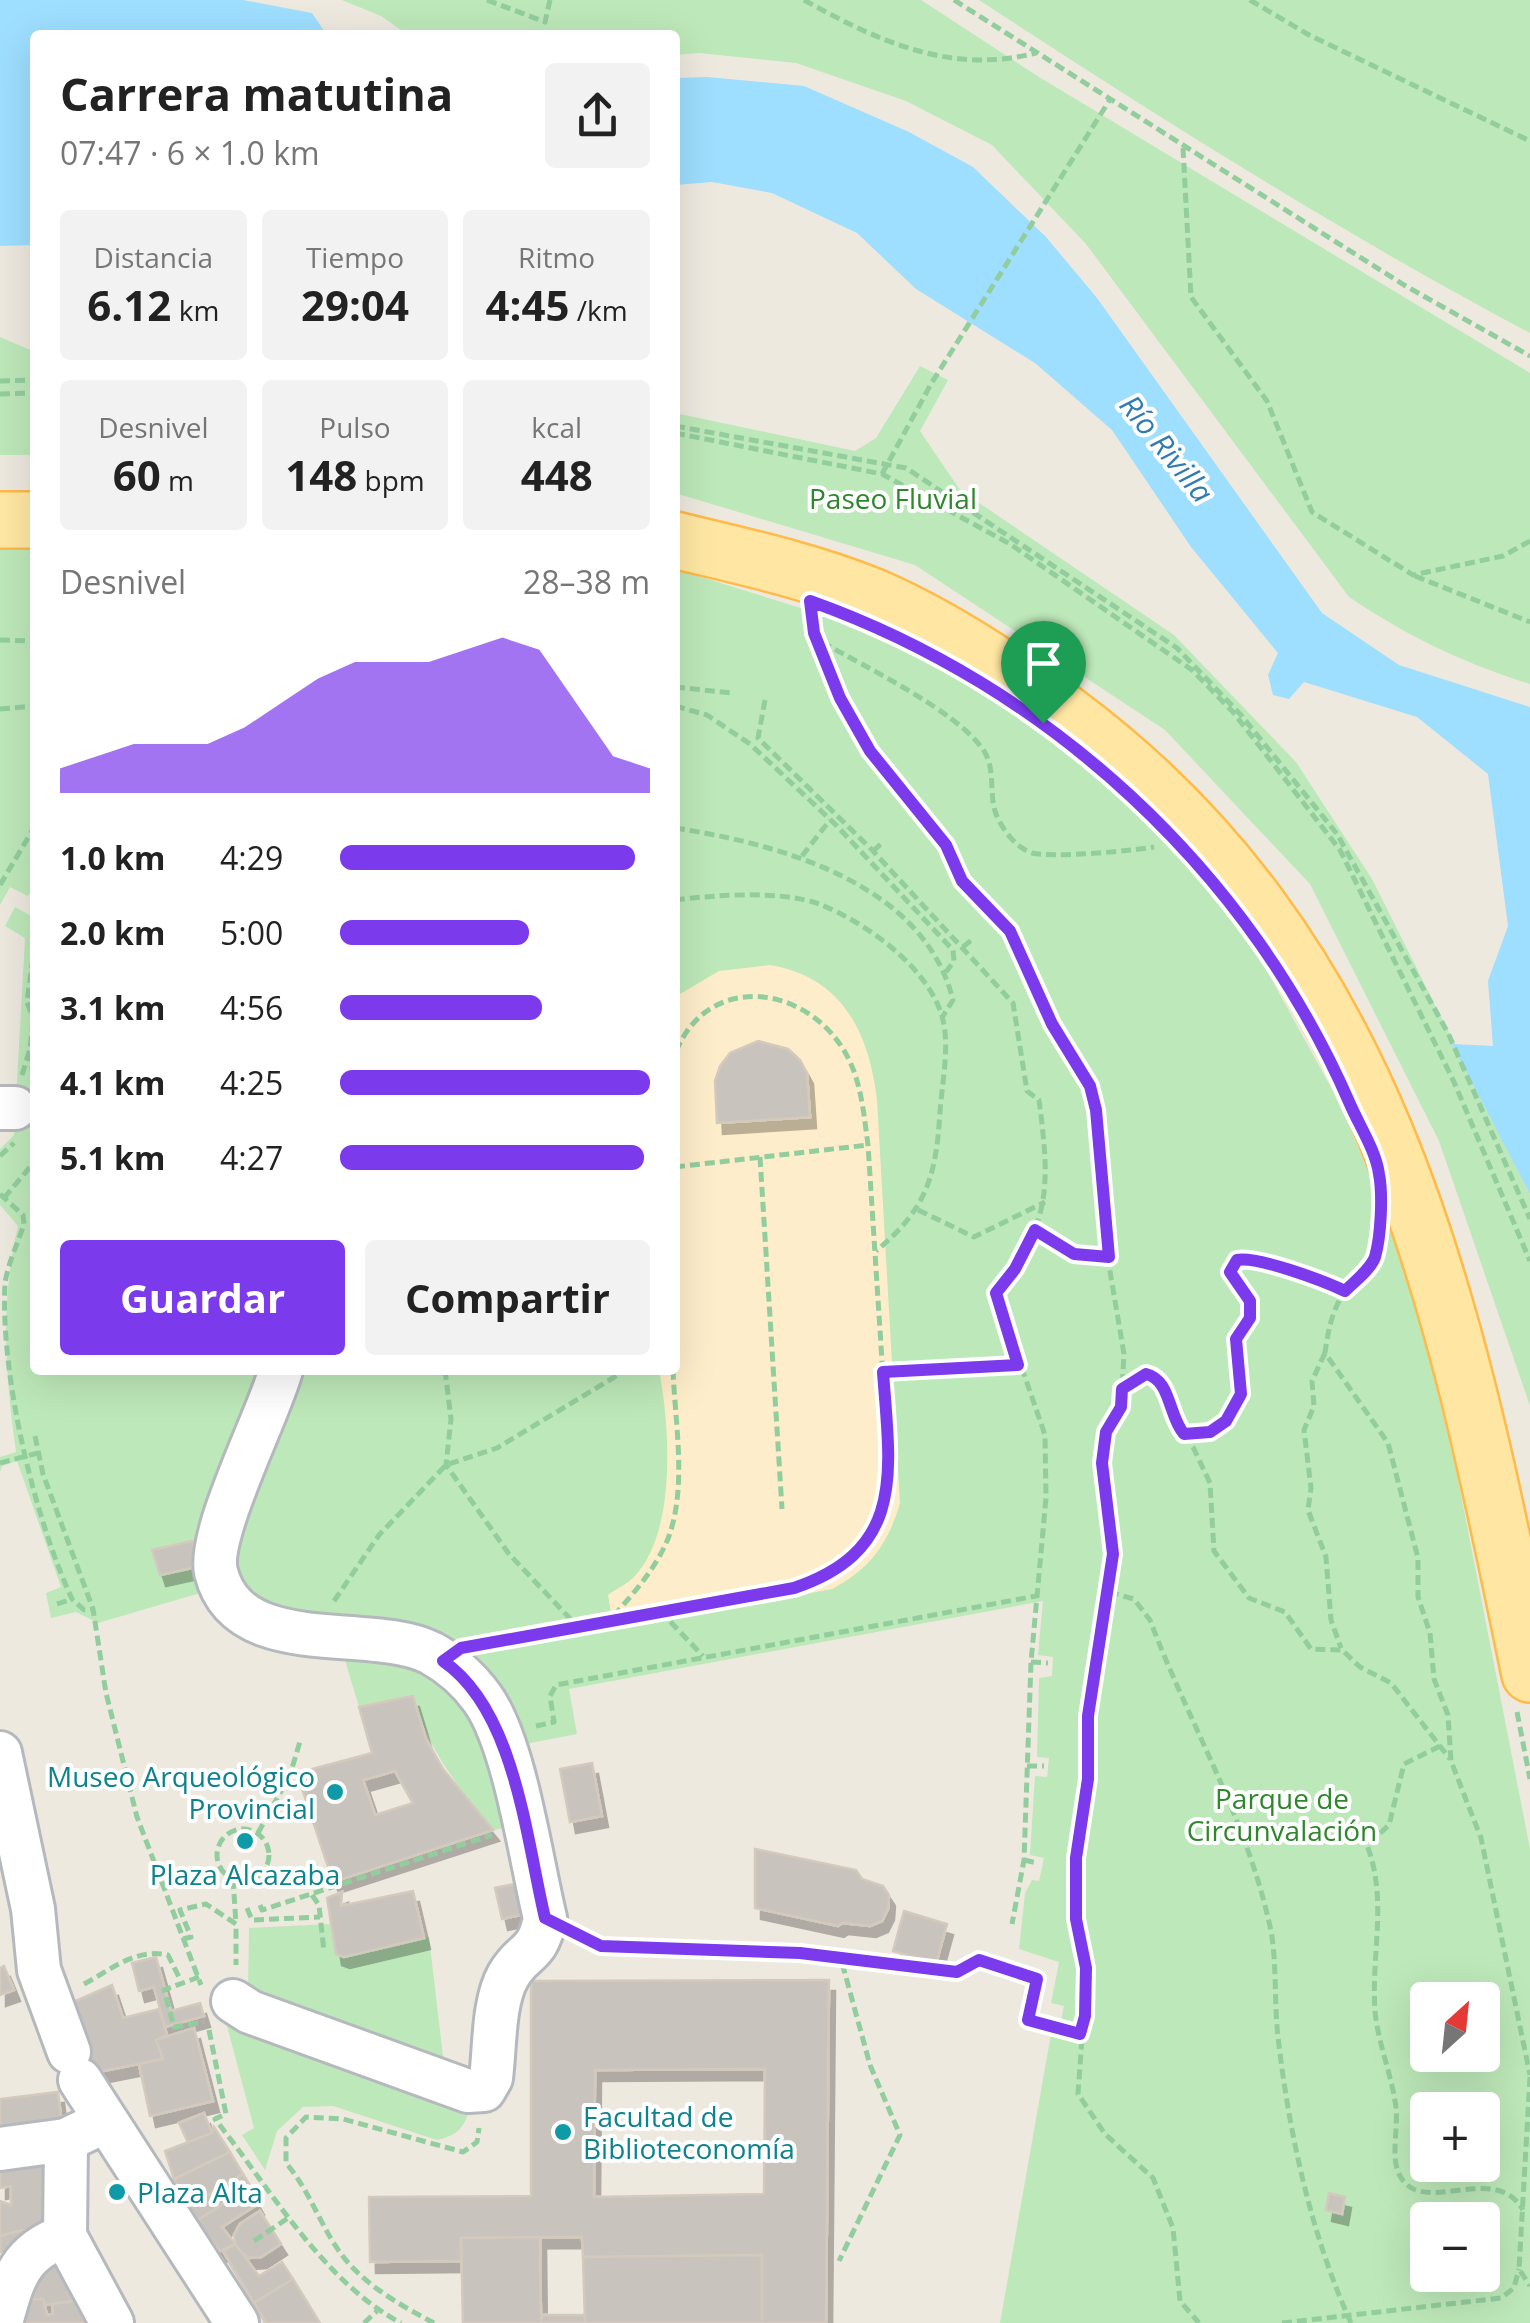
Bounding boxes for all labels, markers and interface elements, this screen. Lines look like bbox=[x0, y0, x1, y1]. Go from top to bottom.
text: Carrera matutina bbox=[60, 63, 453, 124]
button: share bbox=[545, 63, 650, 168]
text: 07:47 · 6 × 1.0 km bbox=[60, 131, 320, 174]
text: Distancia bbox=[94, 238, 213, 276]
text: Tiempo bbox=[306, 238, 404, 276]
text: Ritmo bbox=[518, 238, 595, 276]
text: 6.12 bbox=[87, 276, 171, 333]
text: 29:04 bbox=[301, 276, 409, 333]
text: 4:45 bbox=[486, 276, 570, 333]
text: km bbox=[171, 291, 219, 329]
text: /km bbox=[570, 291, 628, 329]
water label: Río Rivilla bbox=[1111, 386, 1223, 511]
text: Desnivel bbox=[98, 408, 209, 446]
text: Pulso bbox=[319, 408, 391, 446]
text: kcal bbox=[531, 408, 582, 446]
text: 60 bbox=[113, 446, 161, 503]
text: 148 bbox=[285, 446, 357, 503]
text: 448 bbox=[521, 446, 593, 503]
text: m bbox=[161, 461, 194, 499]
text: bpm bbox=[357, 461, 425, 499]
park label: Paseo Fluvial bbox=[809, 479, 977, 517]
text: Desnivel bbox=[60, 560, 186, 603]
text: 28–38 m bbox=[523, 560, 650, 603]
pin bbox=[1001, 621, 1086, 724]
icon: arrive bbox=[1016, 636, 1071, 691]
text: 1.0 km bbox=[60, 836, 165, 879]
text: 4:29 bbox=[220, 836, 283, 879]
text: 2.0 km bbox=[60, 911, 165, 954]
text: 5:00 bbox=[220, 911, 283, 954]
text: 3.1 km bbox=[60, 986, 165, 1029]
text: 4:56 bbox=[220, 986, 283, 1029]
text: 4.1 km bbox=[60, 1061, 165, 1104]
text: 4:25 bbox=[220, 1061, 283, 1104]
text: 5.1 km bbox=[60, 1136, 165, 1179]
text: 4:27 bbox=[220, 1136, 283, 1179]
button: Guardar bbox=[60, 1240, 345, 1355]
button: Compartir bbox=[365, 1240, 650, 1355]
place label: Museo Arqueológico Provincial bbox=[47, 1757, 315, 1827]
park label: Parque de Circunvalación bbox=[1187, 1779, 1377, 1849]
marker: Museo Arqueológico Provincial bbox=[324, 1781, 346, 1803]
marker: Plaza Alcazaba bbox=[234, 1830, 256, 1852]
place label: Plaza Alcazaba bbox=[150, 1855, 340, 1893]
north arrow bbox=[1410, 1982, 1500, 2072]
map controls bbox=[1410, 1982, 1500, 2292]
button: + bbox=[1410, 2092, 1500, 2182]
place label: Facultad de Biblioteconomía bbox=[583, 2097, 795, 2167]
marker: Facultad de Biblioteconomía bbox=[552, 2121, 574, 2143]
place label: Plaza Alta bbox=[137, 2173, 263, 2211]
marker: Plaza Alta bbox=[106, 2181, 128, 2203]
button: − bbox=[1410, 2202, 1500, 2292]

